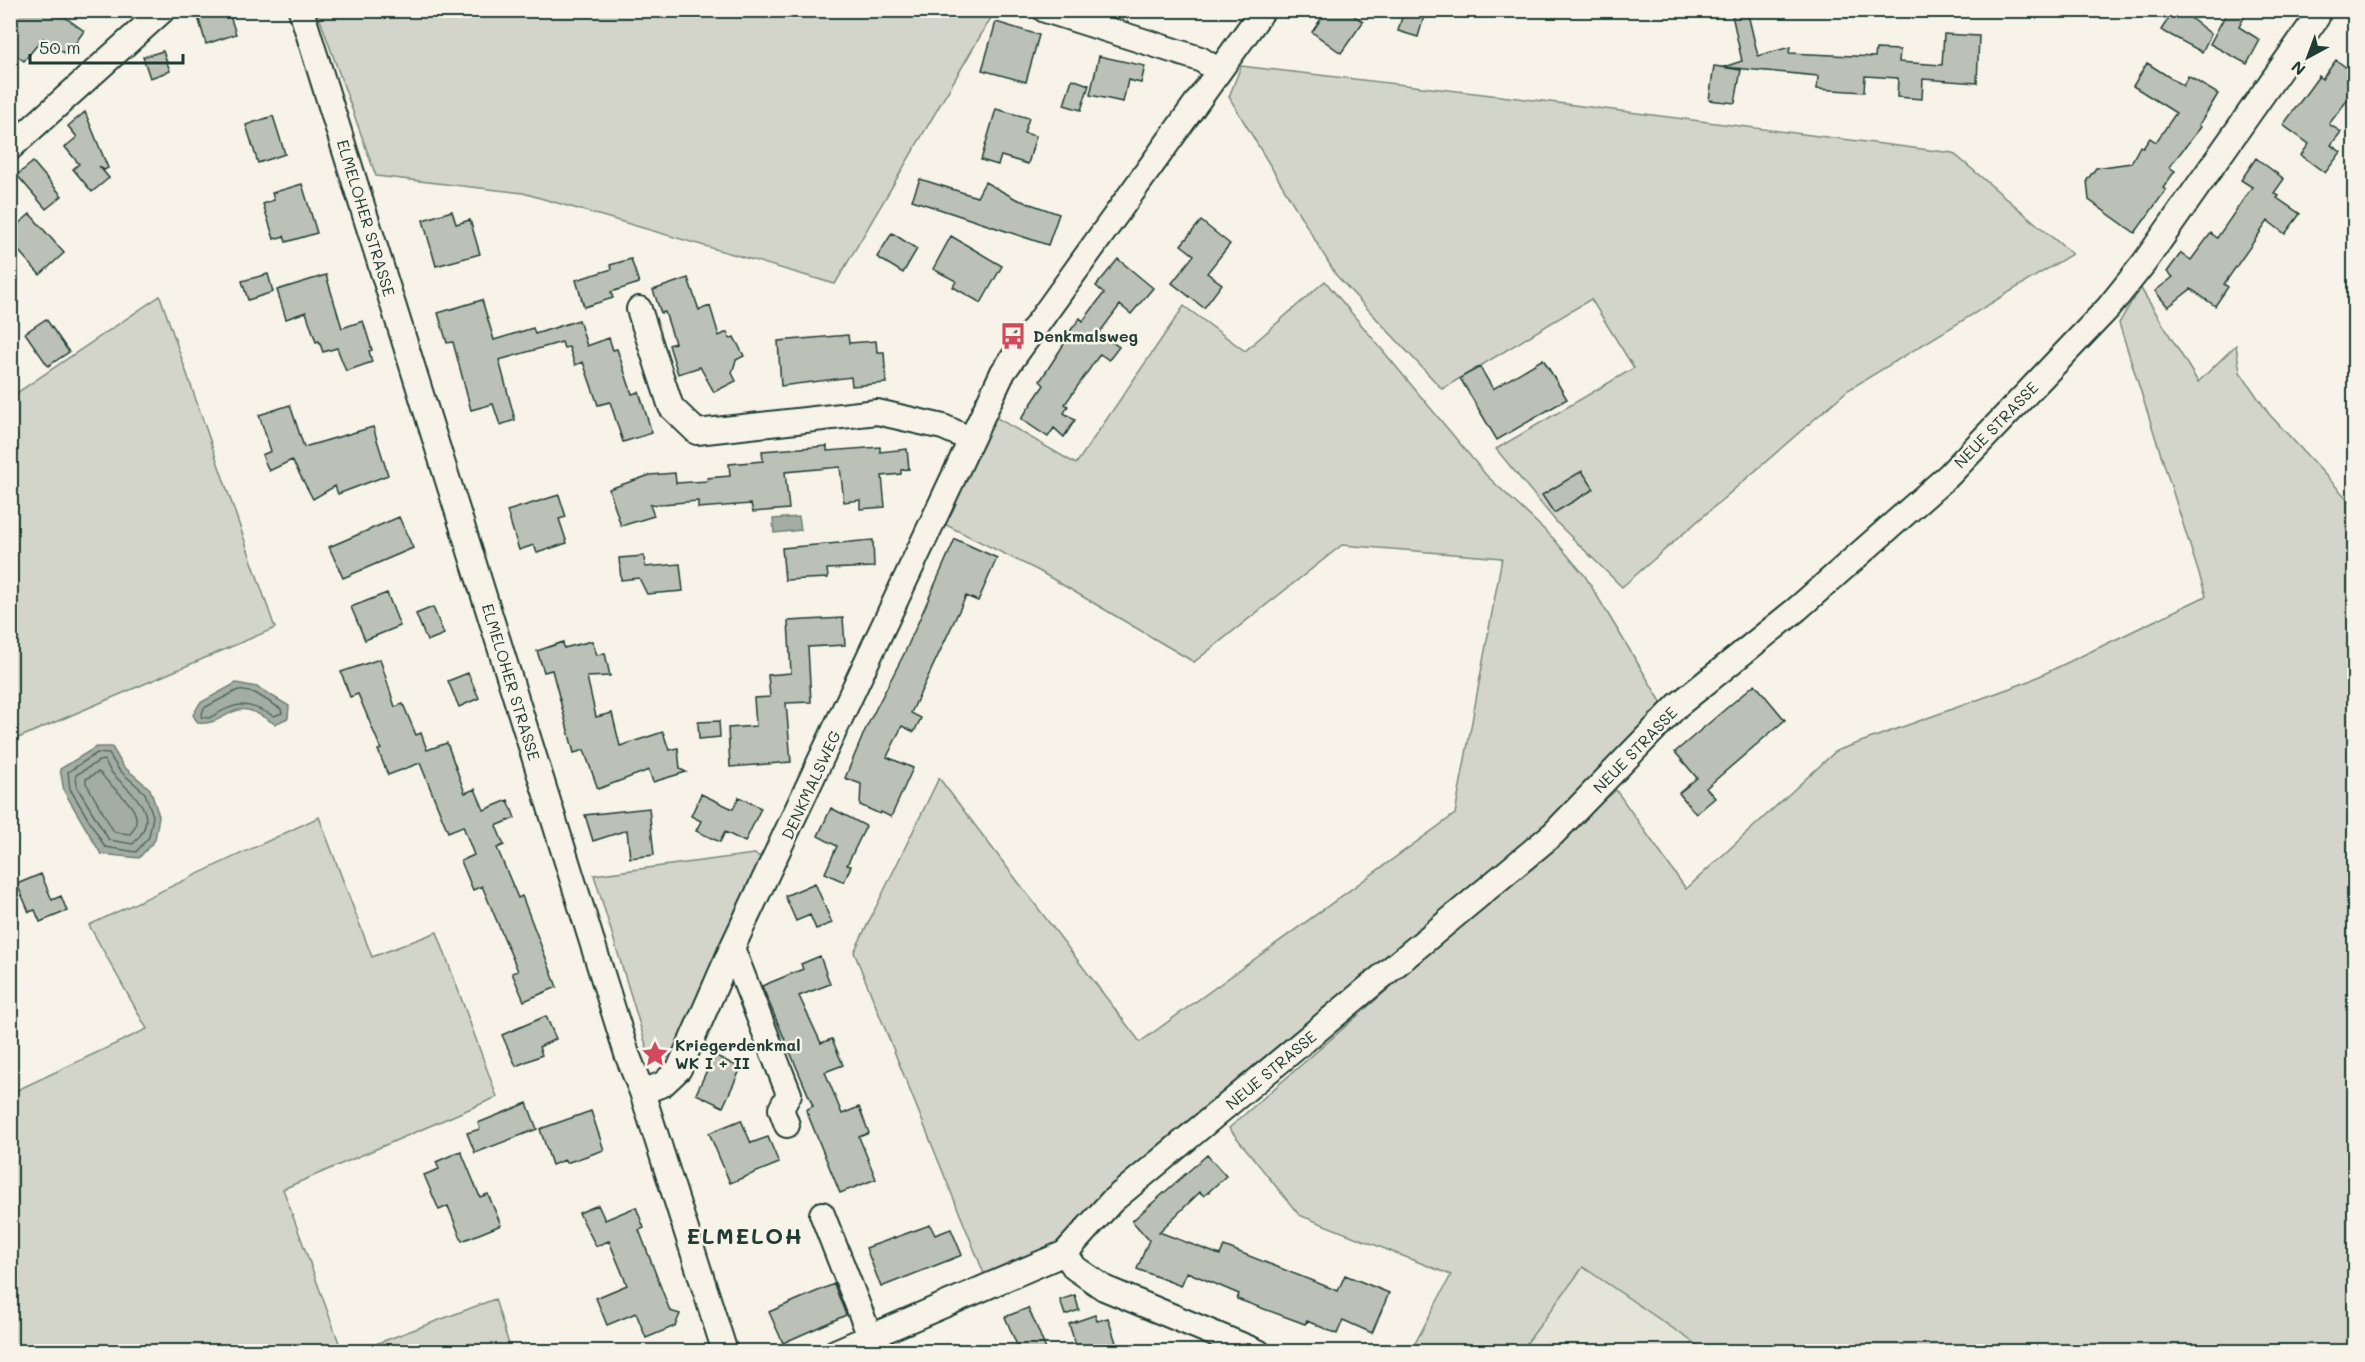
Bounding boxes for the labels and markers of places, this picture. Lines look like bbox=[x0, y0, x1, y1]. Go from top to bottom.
bus stop icon: Denkmalsweg bbox=[998, 321, 1028, 351]
place label: Denkmalsweg bbox=[1033, 325, 1138, 346]
place label: Kriegerdenkmal WK I + II bbox=[675, 1034, 801, 1073]
place icon: Kriegerdenkmal WK I + II bbox=[640, 1039, 670, 1069]

